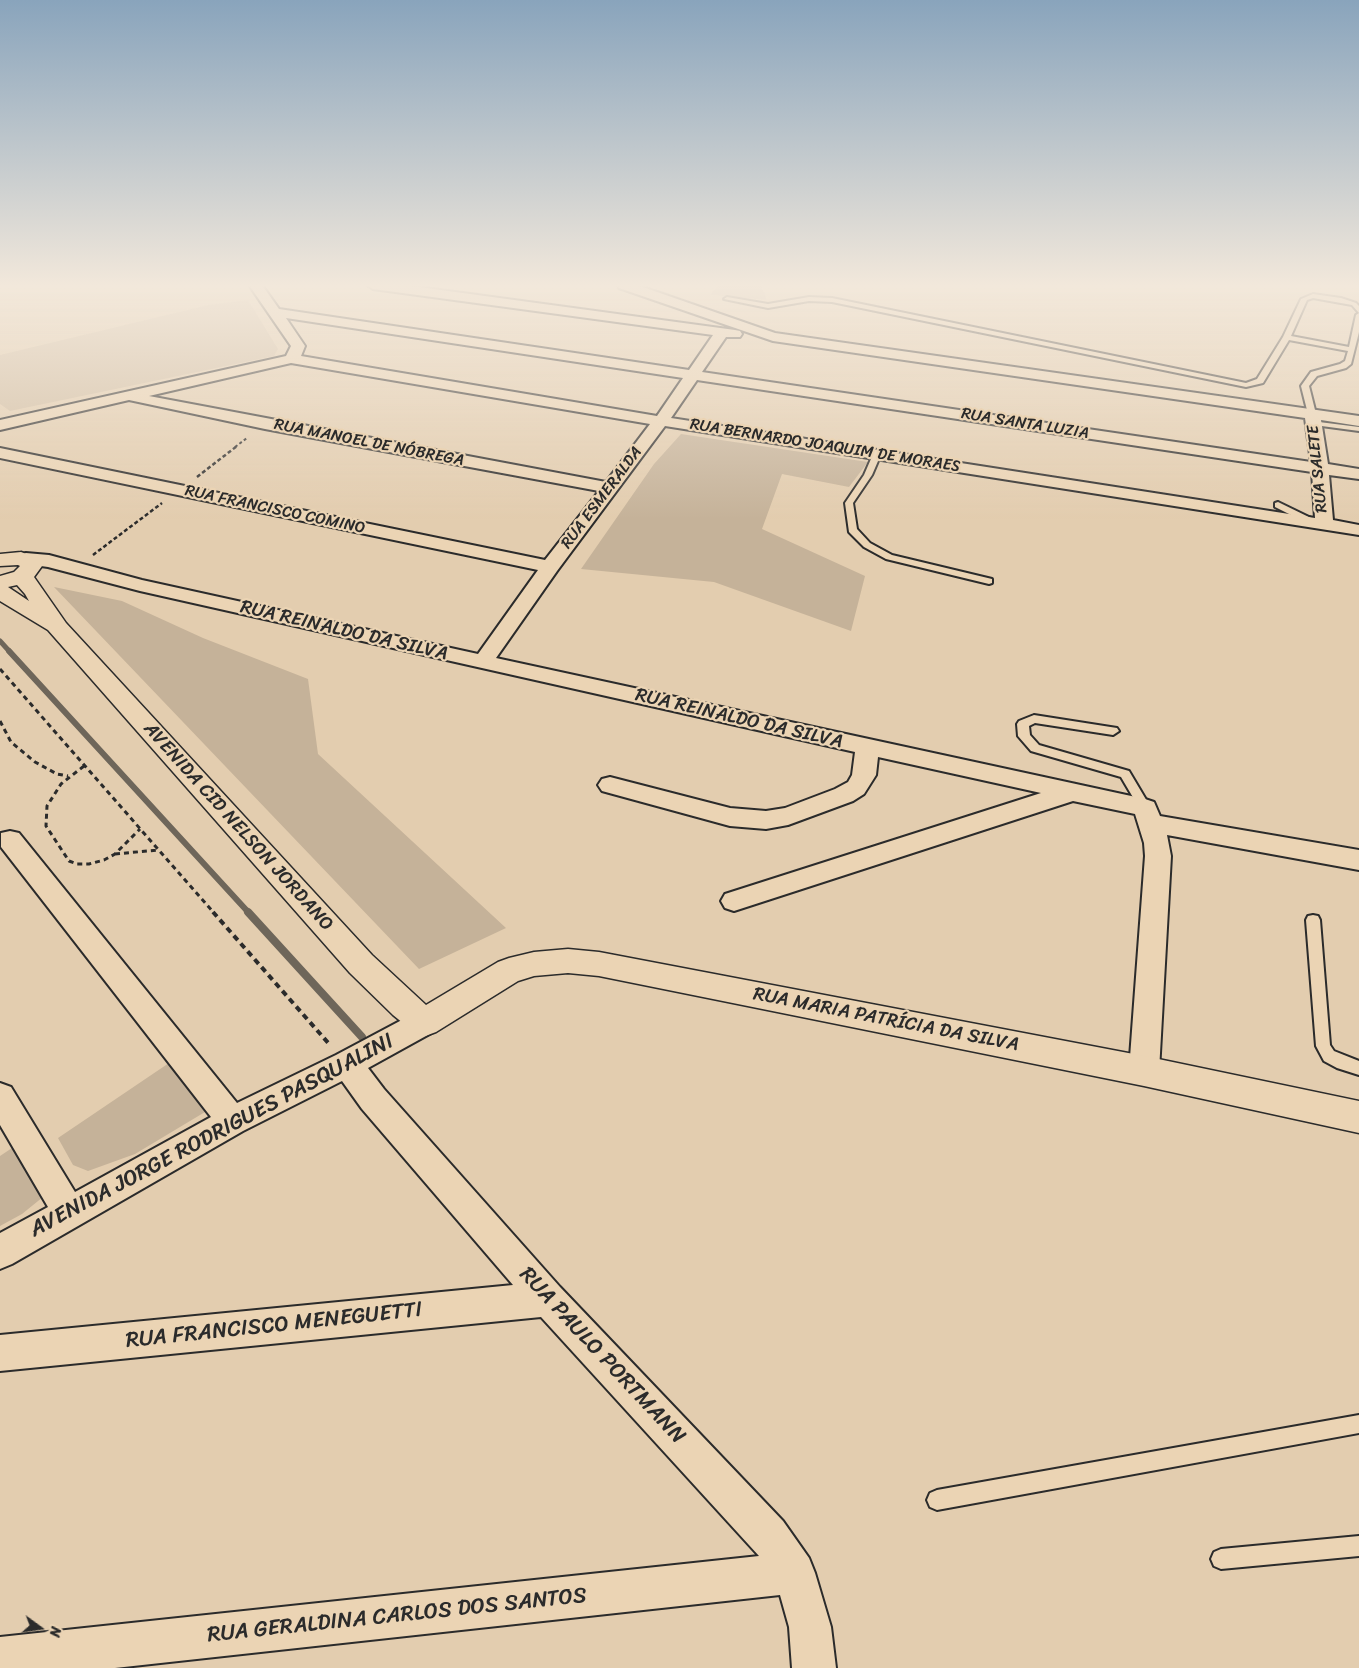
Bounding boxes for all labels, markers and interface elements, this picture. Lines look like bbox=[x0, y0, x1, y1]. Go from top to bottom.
street label: RUA SANTA LUZIA bbox=[960, 404, 1090, 444]
street label: RUA MANOEL DE NÓBREGA bbox=[273, 415, 465, 471]
street label: RUA BERNARDO JOAQUIM DE MORAES bbox=[689, 415, 961, 477]
street label: RUA SALETE bbox=[1304, 424, 1332, 514]
street label: RUA ESMERALDA bbox=[557, 443, 647, 553]
street label: RUA FRANCISCO COMINO bbox=[183, 481, 367, 539]
street label: RUA REINALDO DA SILVA bbox=[238, 596, 450, 666]
street label: RUA REINALDO DA SILVA bbox=[633, 684, 845, 754]
street label: AVENIDA CID NELSON JORDANO bbox=[138, 718, 338, 936]
street label: RUA MARIA PATRÍCIA DA SILVA bbox=[751, 983, 1021, 1057]
street label: AVENIDA JORGE RODRIGUES PASQUALINI bbox=[25, 1028, 399, 1244]
street label: RUA PAULO PORTMANN bbox=[513, 1262, 691, 1450]
street label: RUA FRANCISCO MENEGUETTI bbox=[124, 1297, 424, 1355]
street label: RUA GERALDINA CARLOS DOS SANTOS bbox=[206, 1583, 588, 1649]
north arrow bbox=[15, 1603, 65, 1653]
text: N bbox=[42, 1624, 68, 1639]

